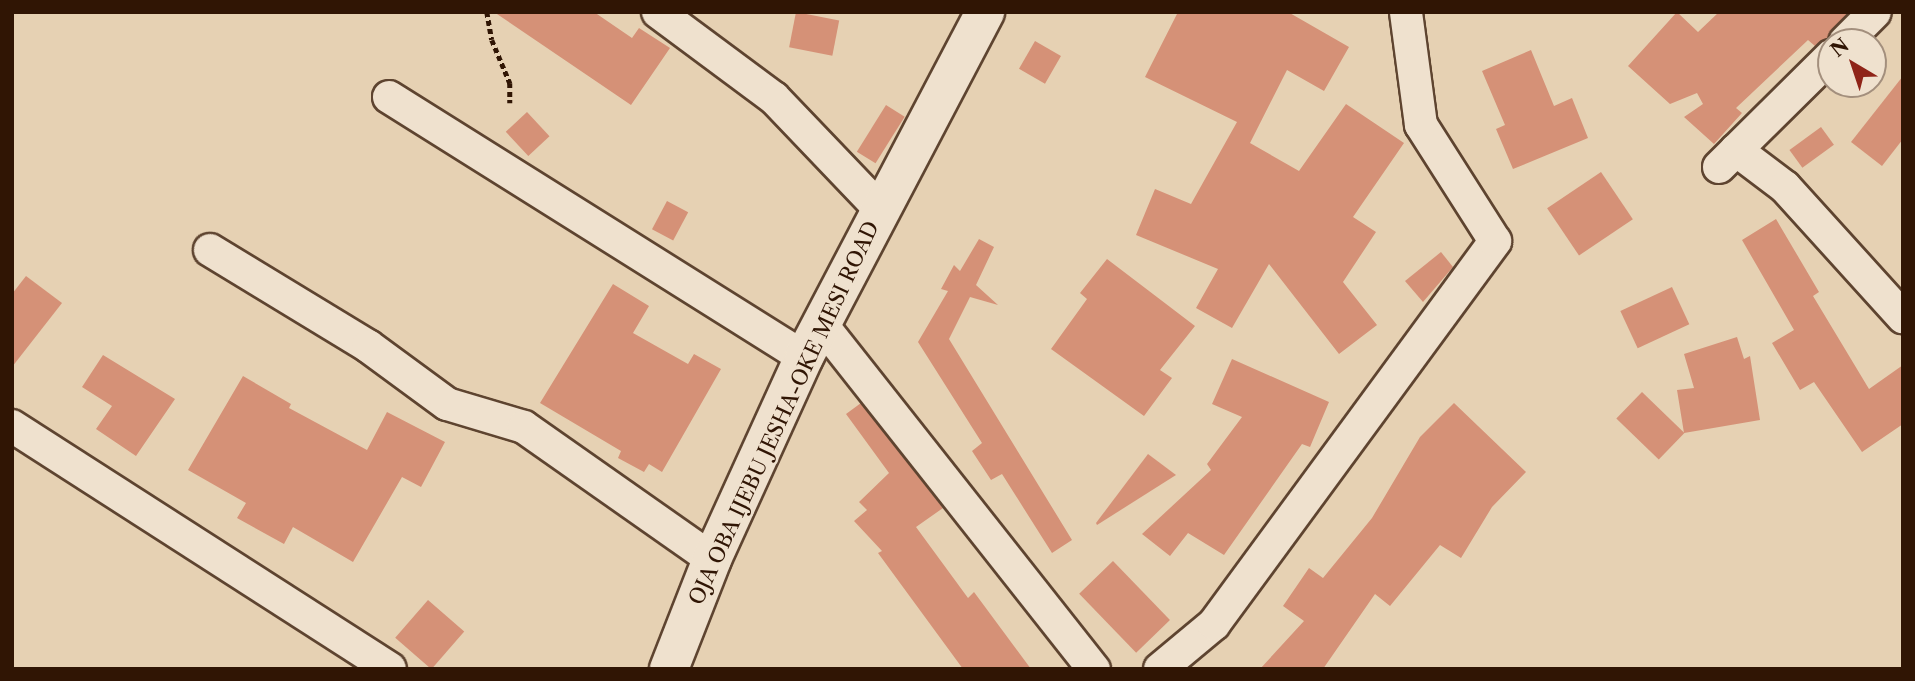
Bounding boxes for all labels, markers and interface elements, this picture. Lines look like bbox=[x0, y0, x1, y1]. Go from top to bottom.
north arrow bbox=[1817, 28, 1887, 98]
text: N bbox=[1826, 34, 1853, 62]
street label: OJA OBA IJEBU JESHA-OKE MESI ROAD bbox=[683, 216, 885, 610]

